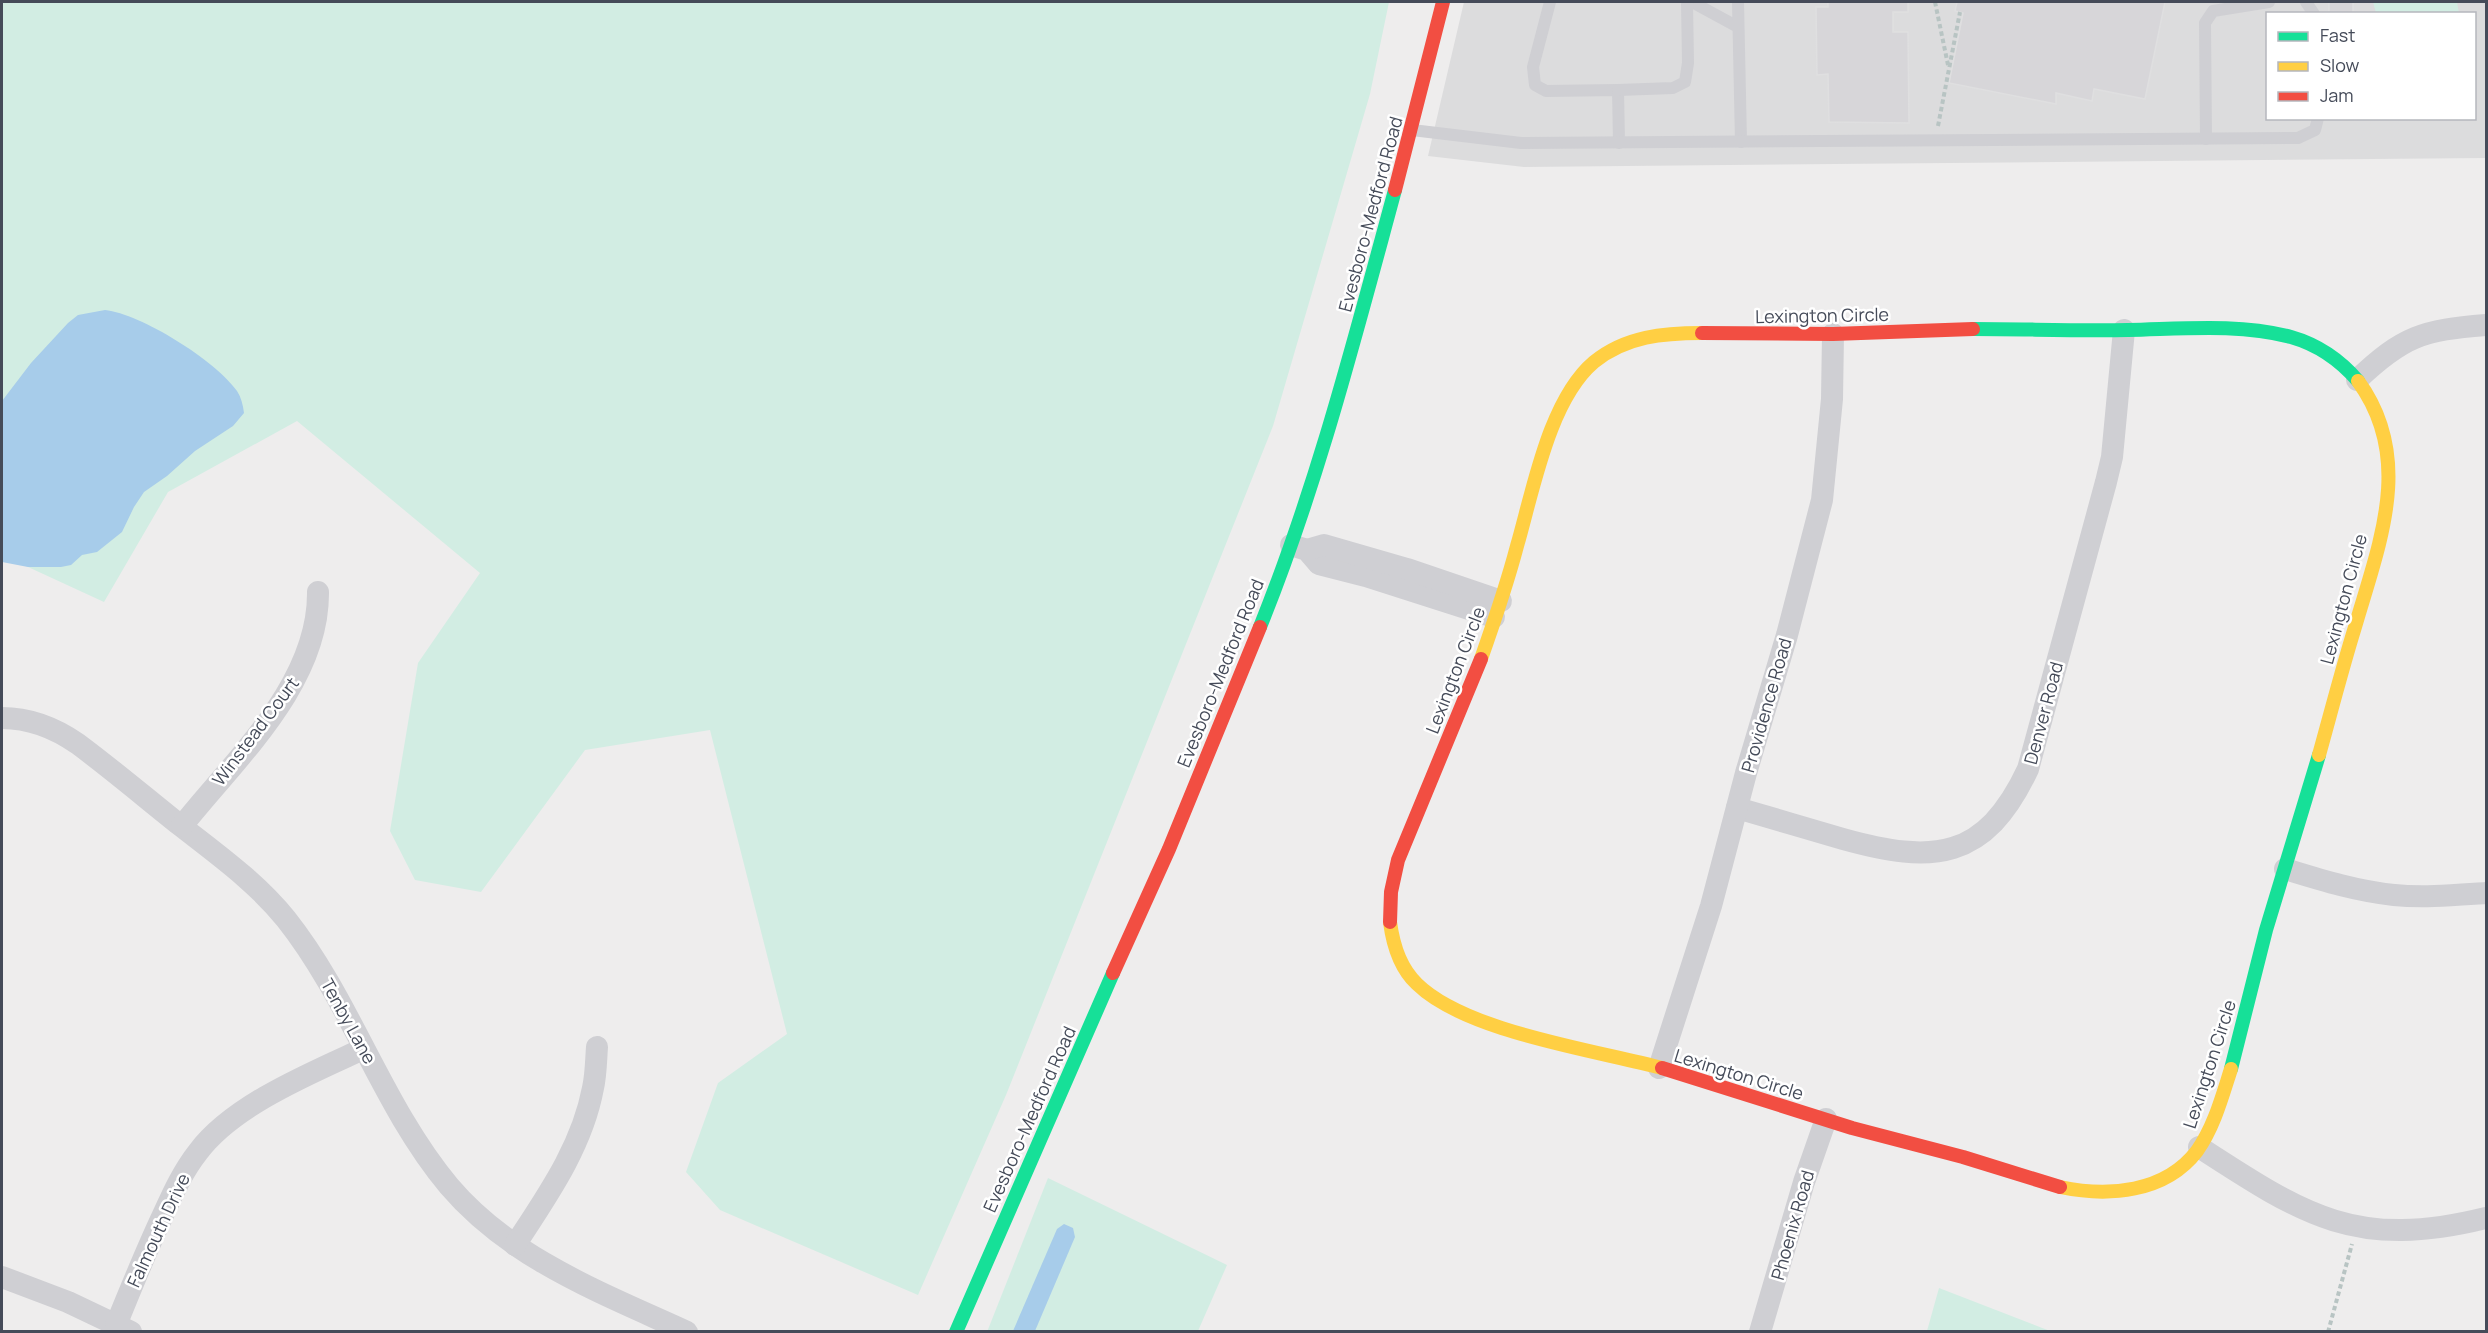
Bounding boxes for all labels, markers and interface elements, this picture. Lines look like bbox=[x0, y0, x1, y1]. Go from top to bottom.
legend bbox=[2266, 12, 2476, 120]
text: Fast bbox=[2320, 23, 2355, 47]
text: Slow bbox=[2320, 53, 2360, 77]
text: Jam bbox=[2320, 83, 2354, 107]
street label: Evesboro-Medford Road bbox=[1332, 114, 1408, 314]
street label: Lexington Circle bbox=[1755, 302, 1889, 328]
street label: Lexington Circle bbox=[2314, 531, 2372, 667]
street label: Evesboro-Medford Road bbox=[1171, 575, 1269, 771]
street label: Lexington Circle bbox=[1420, 603, 1490, 737]
street label: Providence Road bbox=[1735, 635, 1797, 775]
street label: Denver Road bbox=[2018, 659, 2068, 767]
street label: Winstead Court bbox=[206, 672, 304, 790]
street label: Tenby Lane bbox=[316, 974, 382, 1068]
street label: Lexington Circle bbox=[2177, 997, 2241, 1131]
street label: Evesboro-Medford Road bbox=[977, 1022, 1081, 1216]
street label: Lexington Circle bbox=[1671, 1043, 1807, 1105]
street label: Phoenix Road bbox=[1765, 1167, 1819, 1283]
street label: Falmouth Drive bbox=[121, 1169, 195, 1291]

